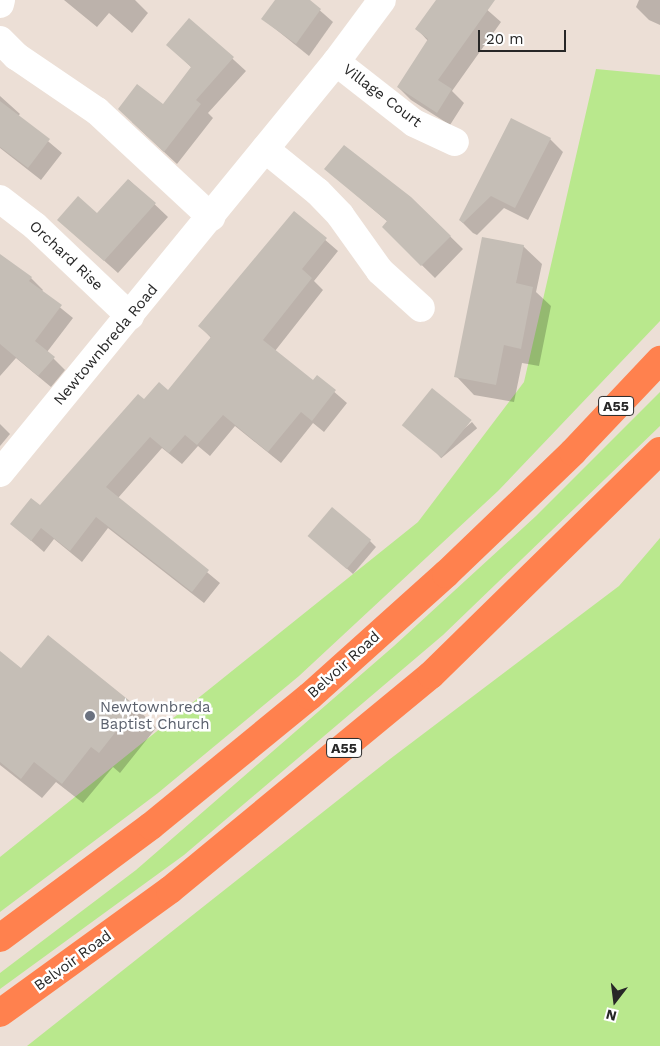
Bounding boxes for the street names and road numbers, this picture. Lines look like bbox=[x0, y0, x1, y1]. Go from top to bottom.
street label: Village Court bbox=[339, 61, 425, 131]
street label: Orchard Rise bbox=[25, 217, 107, 295]
street label: Newtownbreda Road bbox=[50, 281, 162, 409]
road number: A55 bbox=[597, 394, 635, 418]
street label: Belvoir Road bbox=[304, 628, 384, 702]
road number: A55 bbox=[325, 736, 363, 760]
street label: Belvoir Road bbox=[31, 927, 115, 995]

